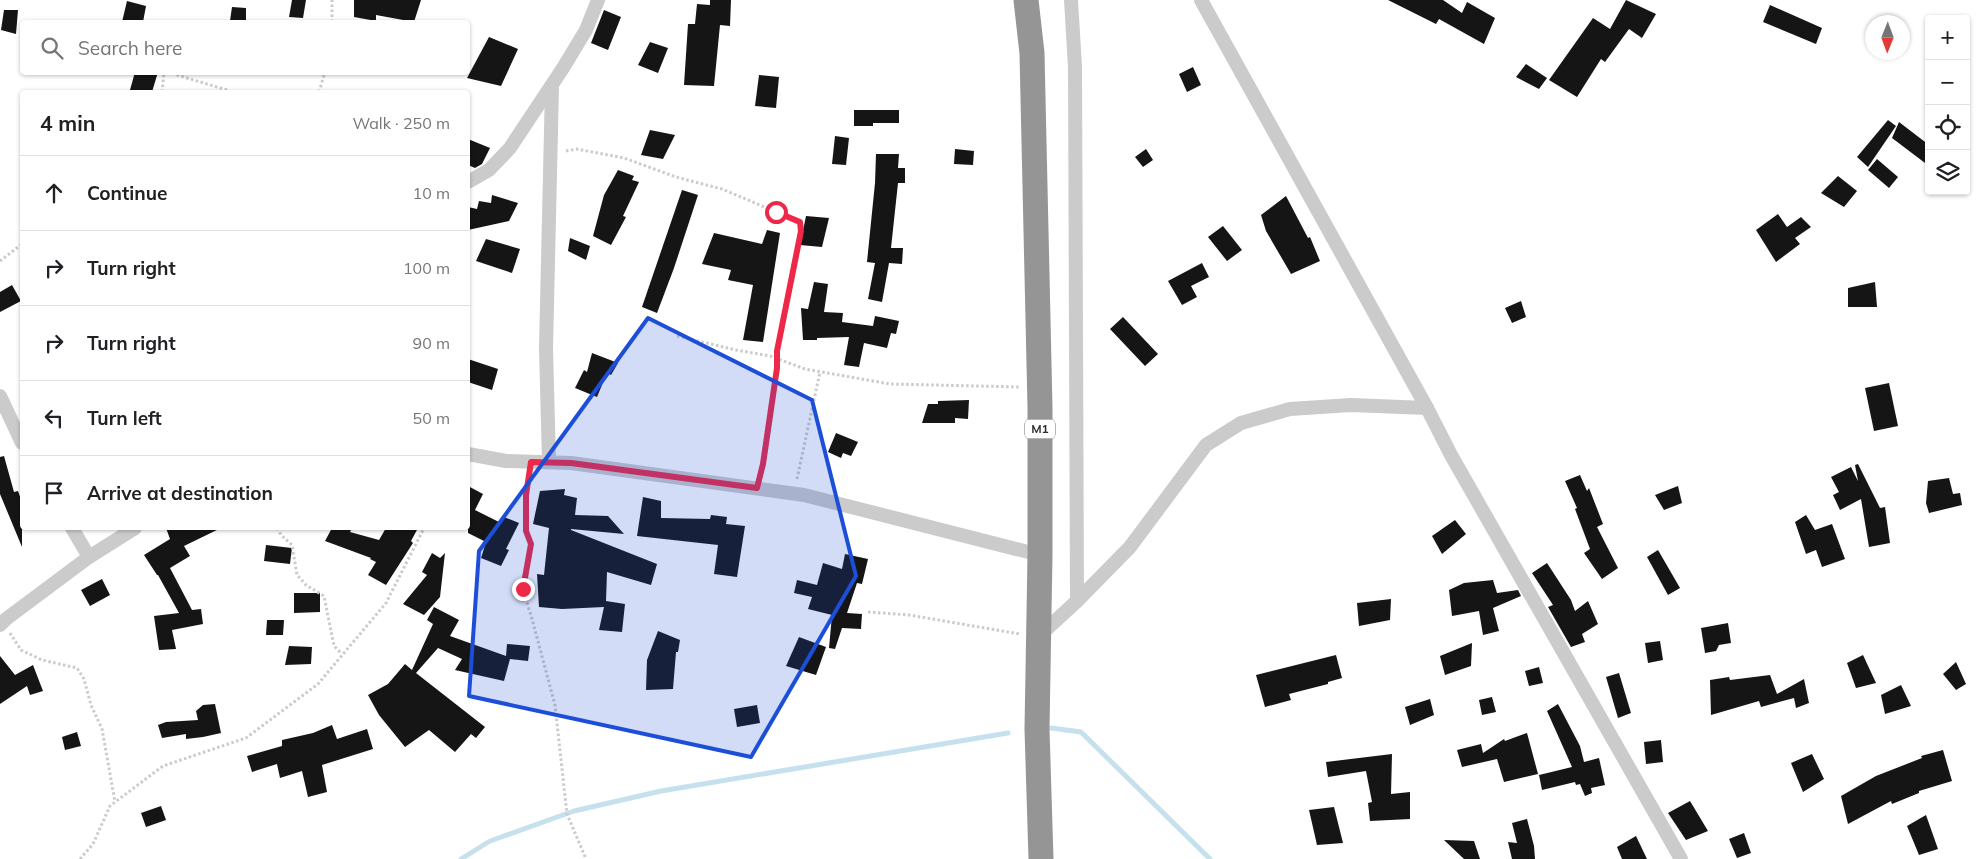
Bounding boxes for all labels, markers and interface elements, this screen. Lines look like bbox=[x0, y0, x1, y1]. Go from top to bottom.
north arrow bbox=[1865, 15, 1910, 60]
map controls bbox=[1925, 15, 1970, 195]
button: + bbox=[1925, 15, 1970, 60]
search box bbox=[20, 20, 470, 75]
icon: search bbox=[38, 34, 66, 62]
text: Search here bbox=[78, 36, 182, 60]
button: − bbox=[1925, 60, 1970, 105]
button: locate bbox=[1925, 105, 1970, 150]
text: 4 min bbox=[40, 110, 95, 136]
text: Walk · 250 m bbox=[352, 113, 450, 133]
button: layers bbox=[1925, 150, 1970, 195]
icon: ahead bbox=[40, 179, 68, 207]
text: Continue bbox=[87, 181, 167, 205]
text: 10 m bbox=[413, 183, 450, 203]
route start bbox=[765, 201, 788, 224]
icon: right bbox=[40, 254, 68, 282]
text: Turn right bbox=[87, 256, 176, 280]
text: 100 m bbox=[403, 258, 450, 278]
icon: right bbox=[40, 329, 68, 357]
text: Turn right bbox=[87, 331, 176, 355]
text: 90 m bbox=[413, 333, 450, 353]
icon: left bbox=[40, 404, 68, 432]
text: Turn left bbox=[87, 406, 162, 430]
text: 50 m bbox=[413, 408, 450, 428]
road number: M1 bbox=[1025, 419, 1055, 438]
icon: arrive bbox=[40, 479, 68, 507]
text: Arrive at destination bbox=[87, 481, 273, 505]
route end bbox=[512, 578, 535, 601]

